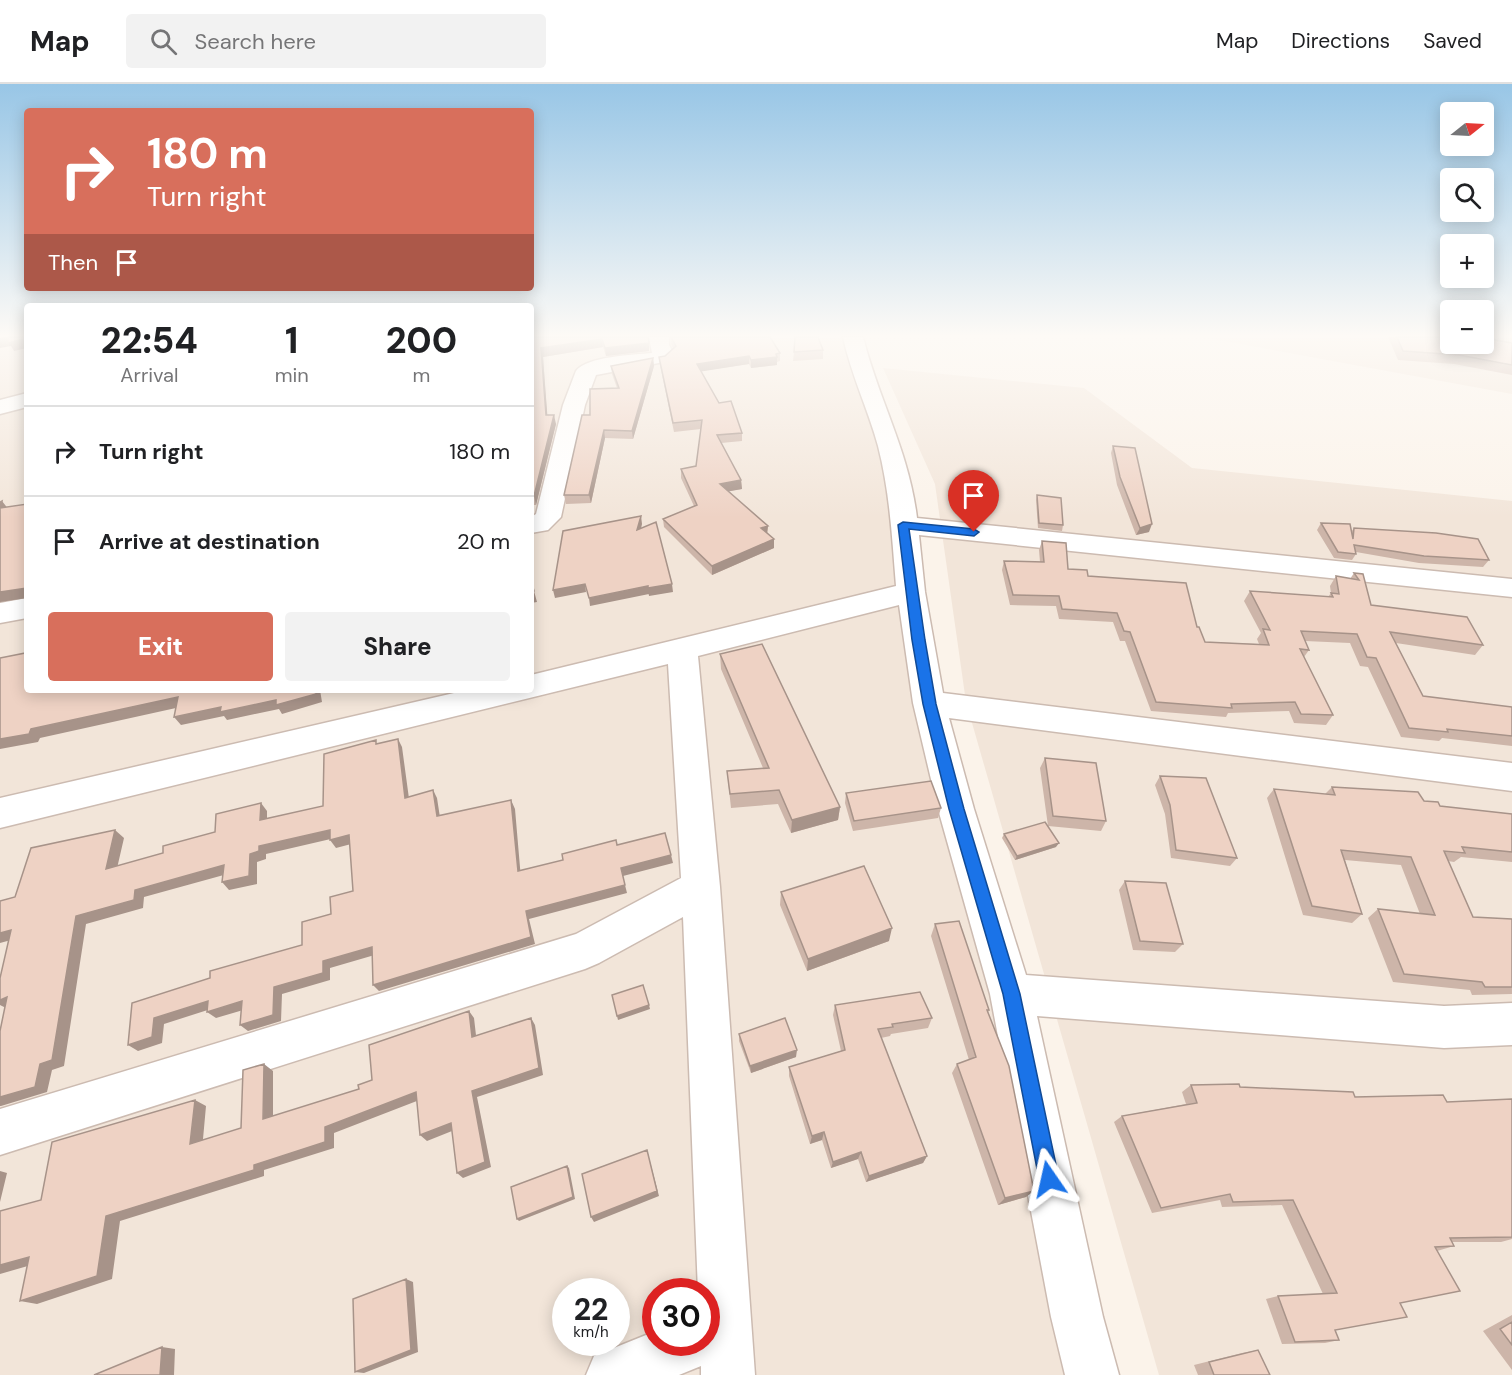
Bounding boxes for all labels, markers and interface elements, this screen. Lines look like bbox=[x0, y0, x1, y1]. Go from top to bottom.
search box bbox=[126, 14, 546, 68]
text: Map bbox=[30, 23, 90, 60]
icon: search bbox=[147, 25, 180, 58]
text: Search here bbox=[195, 27, 316, 56]
text: Map bbox=[1216, 27, 1258, 55]
text: Directions bbox=[1291, 27, 1390, 55]
text: Saved bbox=[1423, 27, 1482, 55]
north arrow bbox=[1440, 102, 1494, 156]
map controls bbox=[1440, 102, 1494, 354]
text: 180 m bbox=[147, 126, 268, 181]
icon: right bbox=[48, 132, 126, 210]
button: search bbox=[1440, 168, 1494, 222]
text: Turn right bbox=[147, 179, 267, 214]
button: + bbox=[1440, 234, 1494, 288]
icon: arrive bbox=[110, 246, 143, 279]
text: Then bbox=[48, 248, 98, 277]
button: − bbox=[1440, 300, 1494, 354]
text: 22:54 bbox=[101, 317, 198, 364]
text: 1 bbox=[285, 317, 298, 364]
text: 200 bbox=[386, 317, 457, 364]
text: Arrival bbox=[120, 362, 178, 388]
text: min bbox=[275, 362, 309, 388]
text: m bbox=[412, 362, 430, 388]
icon: right bbox=[48, 435, 81, 468]
text: Turn right bbox=[99, 437, 204, 466]
text: 180 m bbox=[449, 437, 510, 466]
pin bbox=[948, 470, 999, 532]
icon: arrive bbox=[957, 479, 990, 512]
icon: arrive bbox=[48, 525, 81, 558]
text: Arrive at destination bbox=[99, 527, 320, 556]
text: 20 m bbox=[457, 527, 510, 556]
button: Exit bbox=[48, 612, 273, 681]
button: Share bbox=[285, 612, 510, 681]
position arrow bbox=[1017, 1147, 1081, 1211]
speed limit sign: 30 bbox=[642, 1278, 720, 1356]
text: 22 bbox=[574, 1290, 608, 1329]
text: km/h bbox=[573, 1322, 609, 1342]

